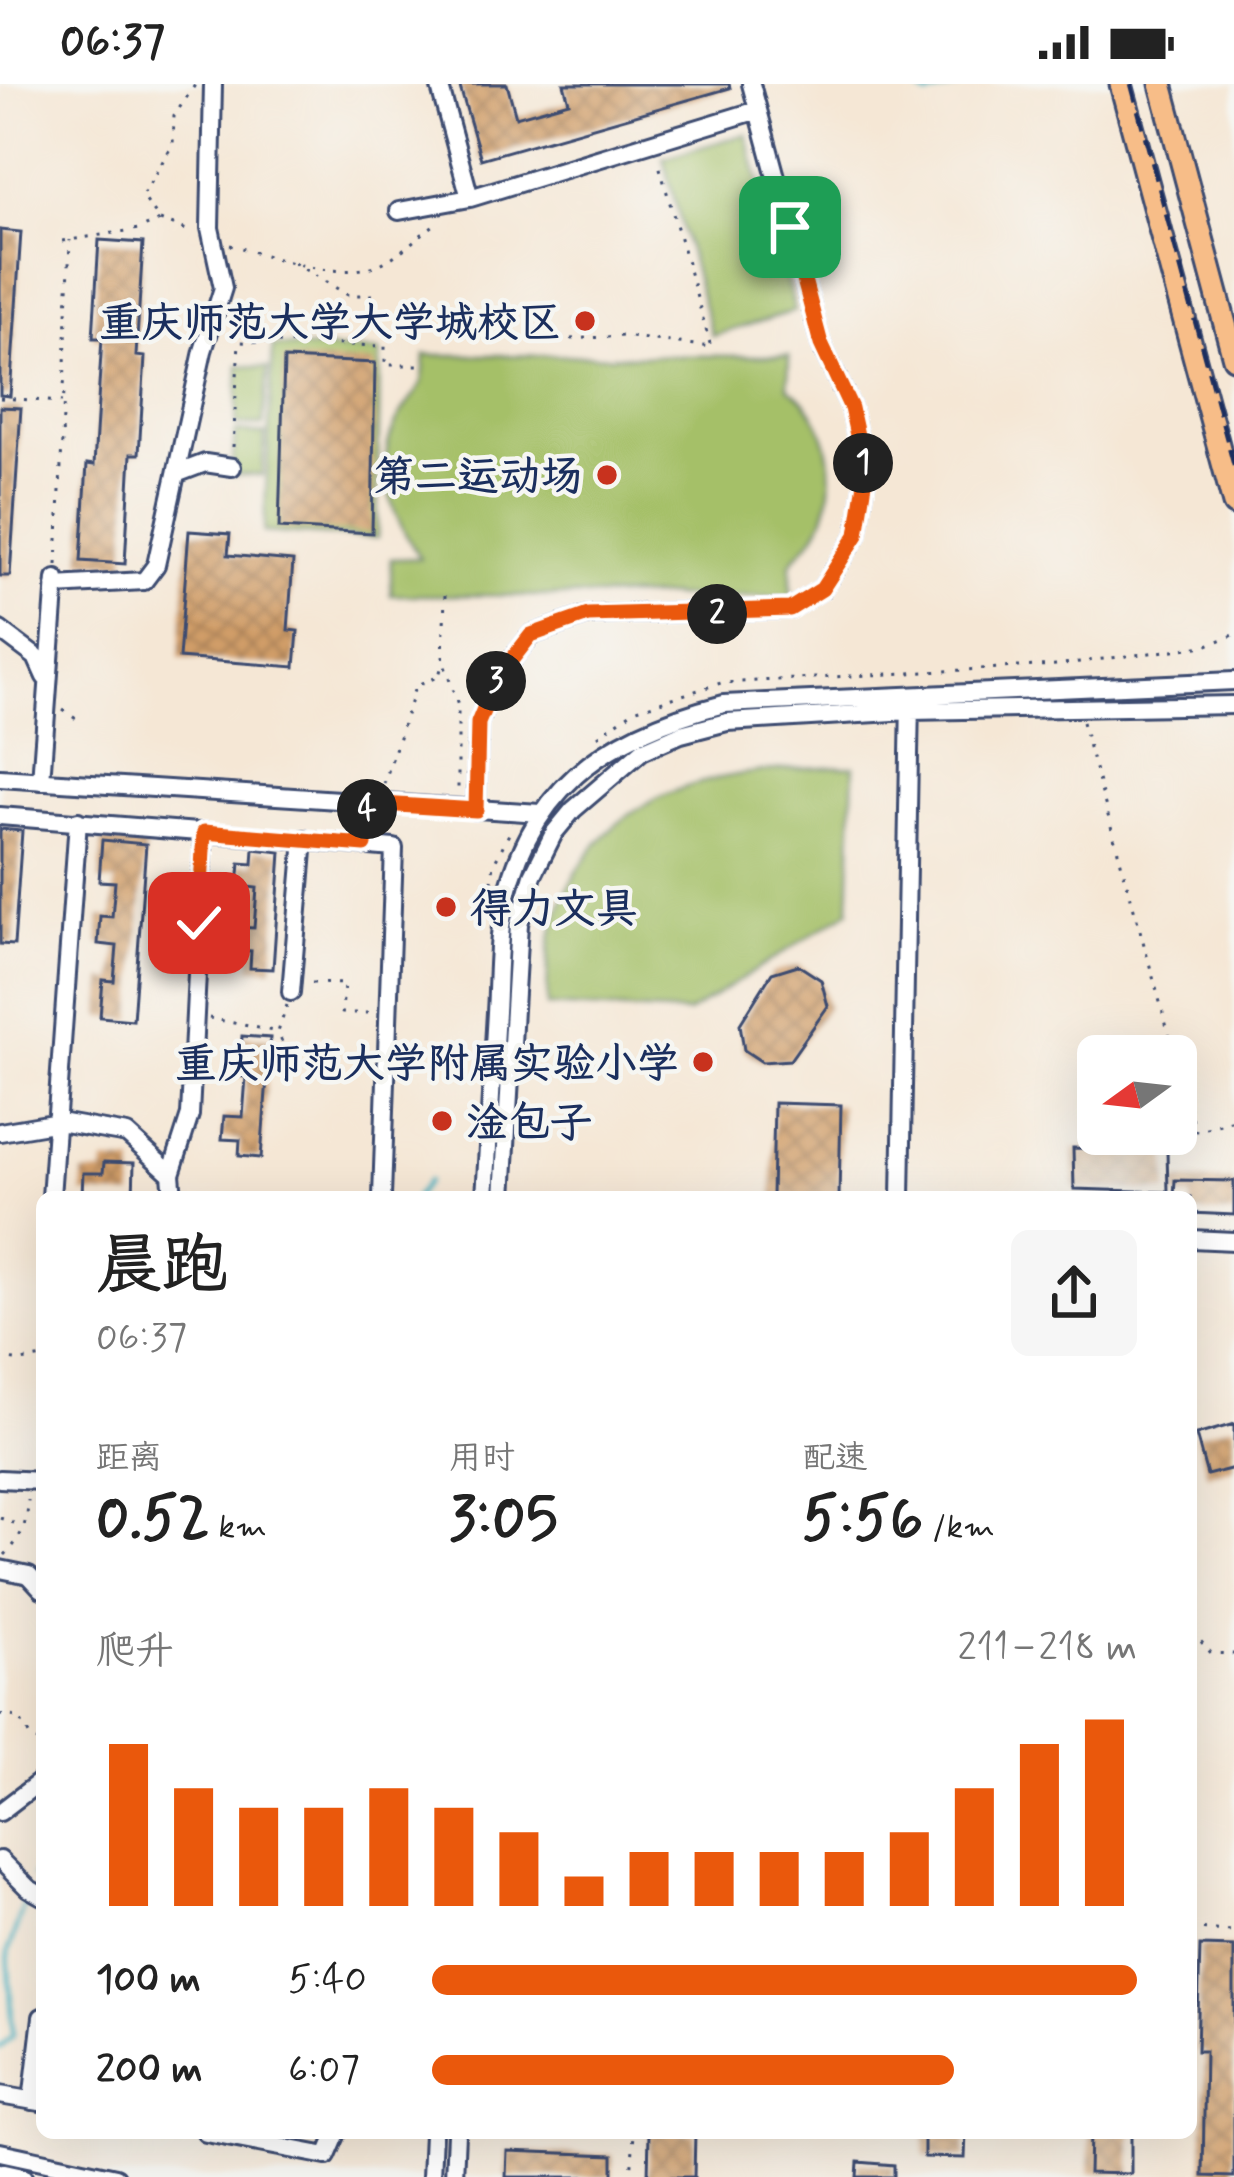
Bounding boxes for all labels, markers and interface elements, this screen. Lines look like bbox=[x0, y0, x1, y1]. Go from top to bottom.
text: 06:37 bbox=[60, 13, 165, 72]
pin bbox=[739, 176, 841, 278]
icon: arrive bbox=[757, 194, 823, 260]
place label: 重庆师范大学大学城校区 bbox=[99, 297, 561, 352]
marker: 重庆师范大学大学城校区 bbox=[572, 308, 598, 334]
pin: 1 bbox=[833, 433, 893, 493]
text: 1 bbox=[856, 441, 870, 485]
place label: 第二运动场 bbox=[373, 451, 583, 506]
marker: 第二运动场 bbox=[594, 462, 620, 488]
pin: 2 bbox=[687, 584, 747, 644]
text: 2 bbox=[709, 592, 725, 636]
pin: 3 bbox=[466, 651, 526, 711]
text: 3 bbox=[489, 659, 503, 703]
pin: 4 bbox=[337, 779, 397, 839]
text: 4 bbox=[357, 787, 377, 831]
pin bbox=[148, 872, 250, 974]
place label: 得力文具 bbox=[470, 883, 638, 938]
icon: check bbox=[166, 890, 232, 956]
marker: 得力文具 bbox=[433, 894, 459, 920]
north arrow bbox=[1077, 1035, 1197, 1155]
map controls bbox=[1077, 1035, 1197, 1155]
place label: 重庆师范大学附属实验小学 bbox=[175, 1038, 679, 1093]
marker: 重庆师范大学附属实验小学 bbox=[690, 1049, 716, 1075]
place label: 淦包子 bbox=[466, 1097, 592, 1152]
marker: 淦包子 bbox=[429, 1108, 455, 1134]
text: 晨跑 bbox=[96, 1225, 228, 1311]
button: share bbox=[1011, 1230, 1137, 1356]
text: 06:37 bbox=[96, 1313, 187, 1364]
text: 距离 bbox=[96, 1437, 162, 1481]
text: 用时 bbox=[449, 1437, 515, 1481]
text: 配速 bbox=[802, 1437, 868, 1481]
text: 0.52 bbox=[96, 1481, 210, 1560]
text: 3:05 bbox=[449, 1481, 558, 1560]
text: 5:56 bbox=[802, 1481, 923, 1560]
text: km bbox=[210, 1506, 267, 1550]
text: /km bbox=[923, 1506, 995, 1550]
text: 211–218 m bbox=[957, 1623, 1137, 1674]
text: 爬升 bbox=[96, 1627, 174, 1678]
text: 100 m bbox=[96, 1955, 201, 2006]
text: 5:40 bbox=[288, 1955, 367, 2006]
text: 200 m bbox=[96, 2045, 202, 2096]
text: 6:07 bbox=[288, 2045, 360, 2096]

